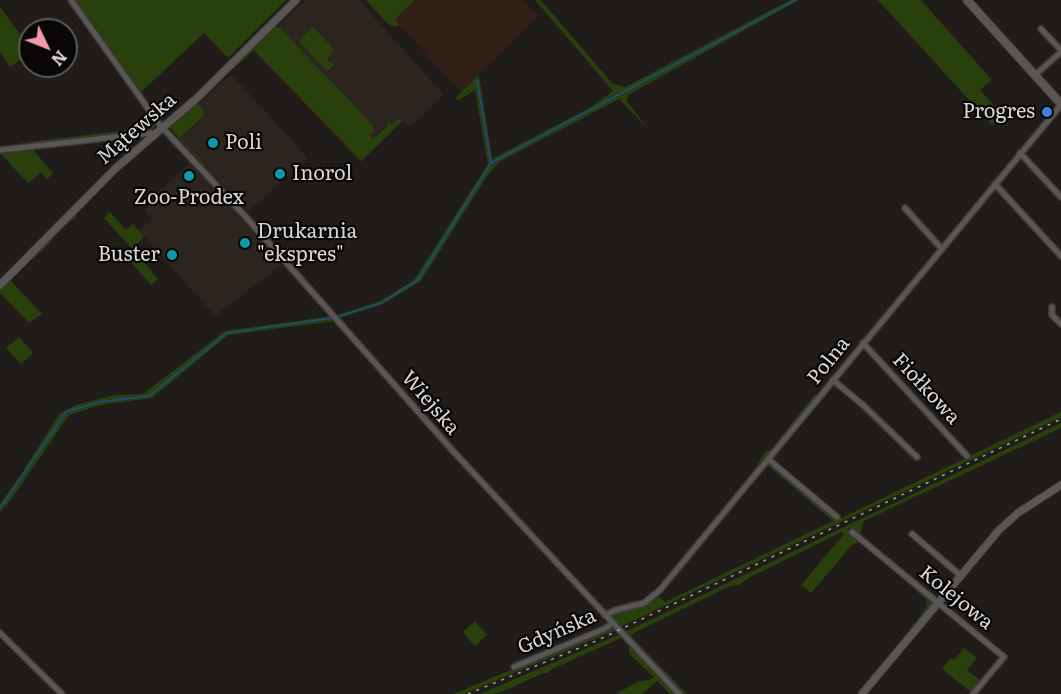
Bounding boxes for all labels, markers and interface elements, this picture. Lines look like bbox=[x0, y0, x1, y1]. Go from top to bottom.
north arrow bbox=[18, 18, 78, 78]
text: N bbox=[46, 46, 73, 72]
street label: Mątewska bbox=[92, 88, 182, 170]
place label: Progres bbox=[962, 100, 1035, 124]
marker: Progres bbox=[1040, 105, 1054, 119]
place label: Poli bbox=[225, 131, 262, 155]
marker: Poli bbox=[206, 136, 220, 150]
place label: Inorol bbox=[292, 162, 352, 186]
marker: Inorol bbox=[273, 167, 287, 181]
marker: Zoo-Prodex bbox=[182, 169, 196, 183]
place label: Zoo-Prodex bbox=[134, 186, 244, 210]
place label: Drukarnia "ekspres" bbox=[257, 220, 357, 267]
marker: Drukarnia "ekspres" bbox=[238, 236, 252, 250]
place label: Buster bbox=[98, 243, 160, 267]
marker: Buster bbox=[165, 248, 179, 262]
street label: Polna bbox=[803, 332, 855, 390]
street label: Fiołkowa bbox=[887, 349, 965, 429]
street label: Wiejska bbox=[396, 366, 464, 440]
street label: Kolejowa bbox=[914, 561, 998, 635]
street label: Gdyńska bbox=[514, 604, 600, 660]

